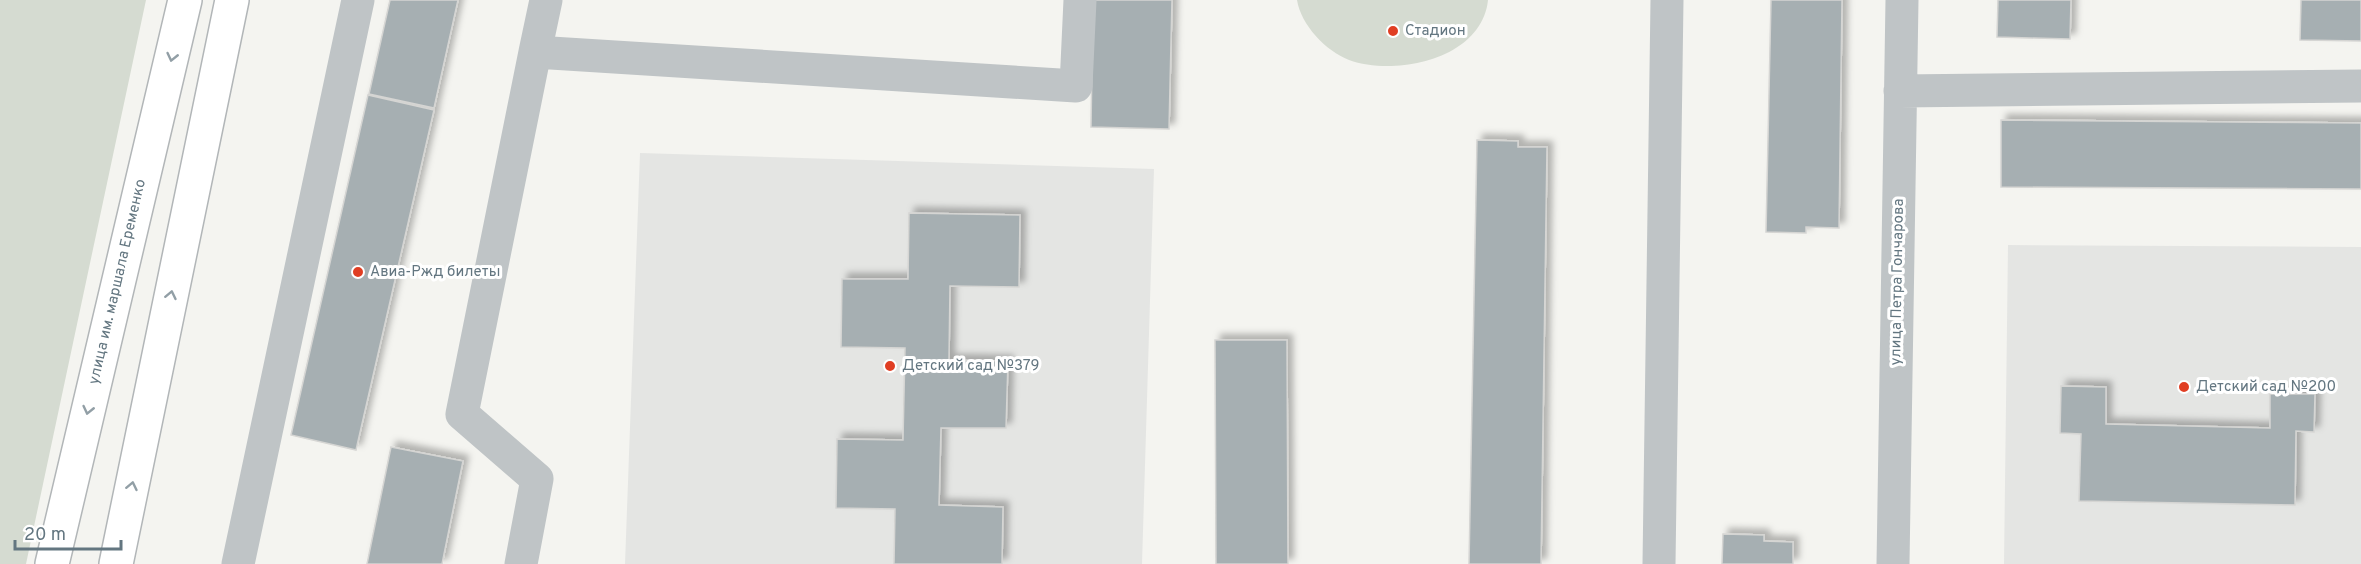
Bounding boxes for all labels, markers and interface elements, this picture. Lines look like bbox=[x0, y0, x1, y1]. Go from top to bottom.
place label: Стадион bbox=[1405, 22, 1466, 41]
marker: Стадион bbox=[1386, 24, 1400, 38]
one-way arrow bbox=[166, 52, 179, 62]
street label: улица им. маршала Еременко bbox=[85, 178, 151, 386]
street label: улица Петра Гончарова bbox=[1887, 198, 1909, 366]
place label: Авиа-Ржд билеты bbox=[370, 263, 500, 282]
marker: Авиа-Ржд билеты bbox=[351, 265, 365, 279]
one-way arrow bbox=[164, 290, 177, 300]
place label: Детский сад №379 bbox=[902, 357, 1040, 376]
marker: Детский сад №379 bbox=[883, 359, 897, 373]
place label: Детский сад №200 bbox=[2196, 378, 2336, 397]
marker: Детский сад №200 bbox=[2177, 380, 2191, 394]
one-way arrow bbox=[82, 405, 95, 415]
one-way arrow bbox=[125, 481, 138, 491]
scale bar bbox=[15, 513, 122, 551]
text: 20 m bbox=[24, 524, 66, 547]

